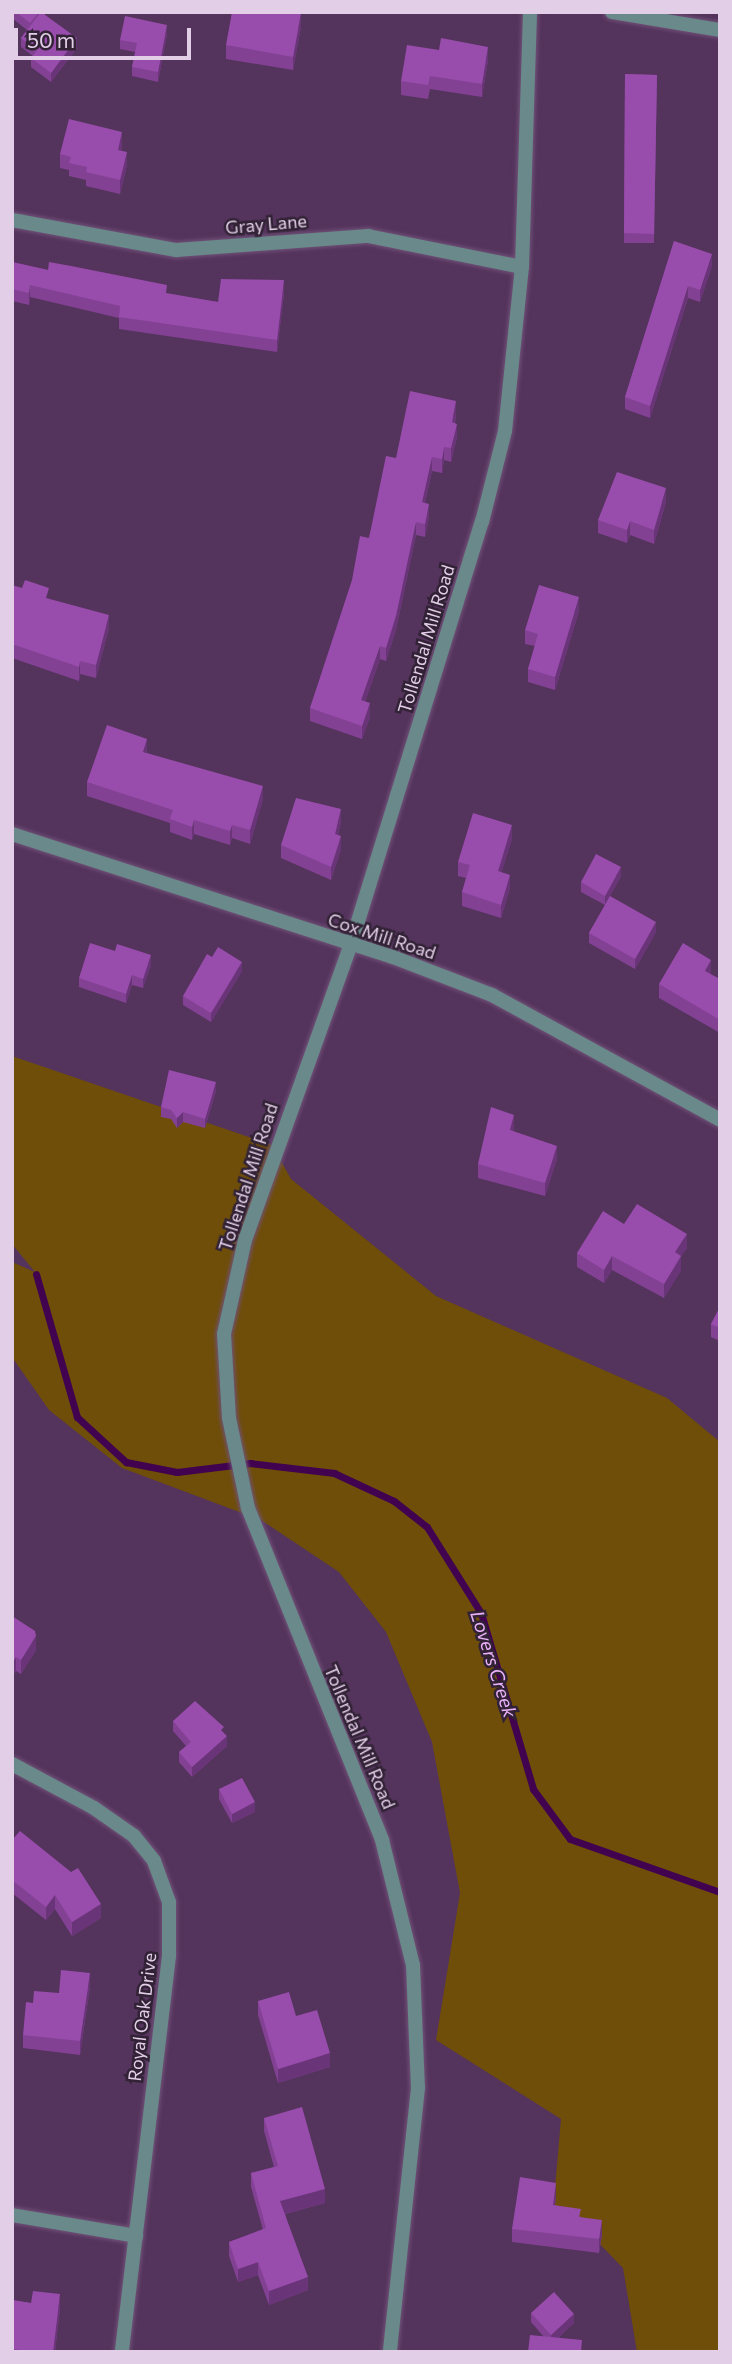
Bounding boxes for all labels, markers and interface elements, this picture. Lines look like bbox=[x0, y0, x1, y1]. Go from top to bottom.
scale bar bbox=[18, 14, 194, 58]
text: 50 m bbox=[27, 27, 75, 52]
street label: Gray Lane bbox=[224, 210, 308, 238]
street label: Tollendal Mill Road bbox=[393, 562, 459, 716]
street label: Cox Mill Road bbox=[325, 908, 439, 964]
street label: Tollendal Mill Road bbox=[214, 1100, 282, 1254]
water label: Lovers Creek bbox=[466, 1608, 522, 1720]
street label: Tollendal Mill Road bbox=[320, 1662, 400, 1812]
street label: Royal Oak Drive bbox=[123, 1952, 161, 2082]

